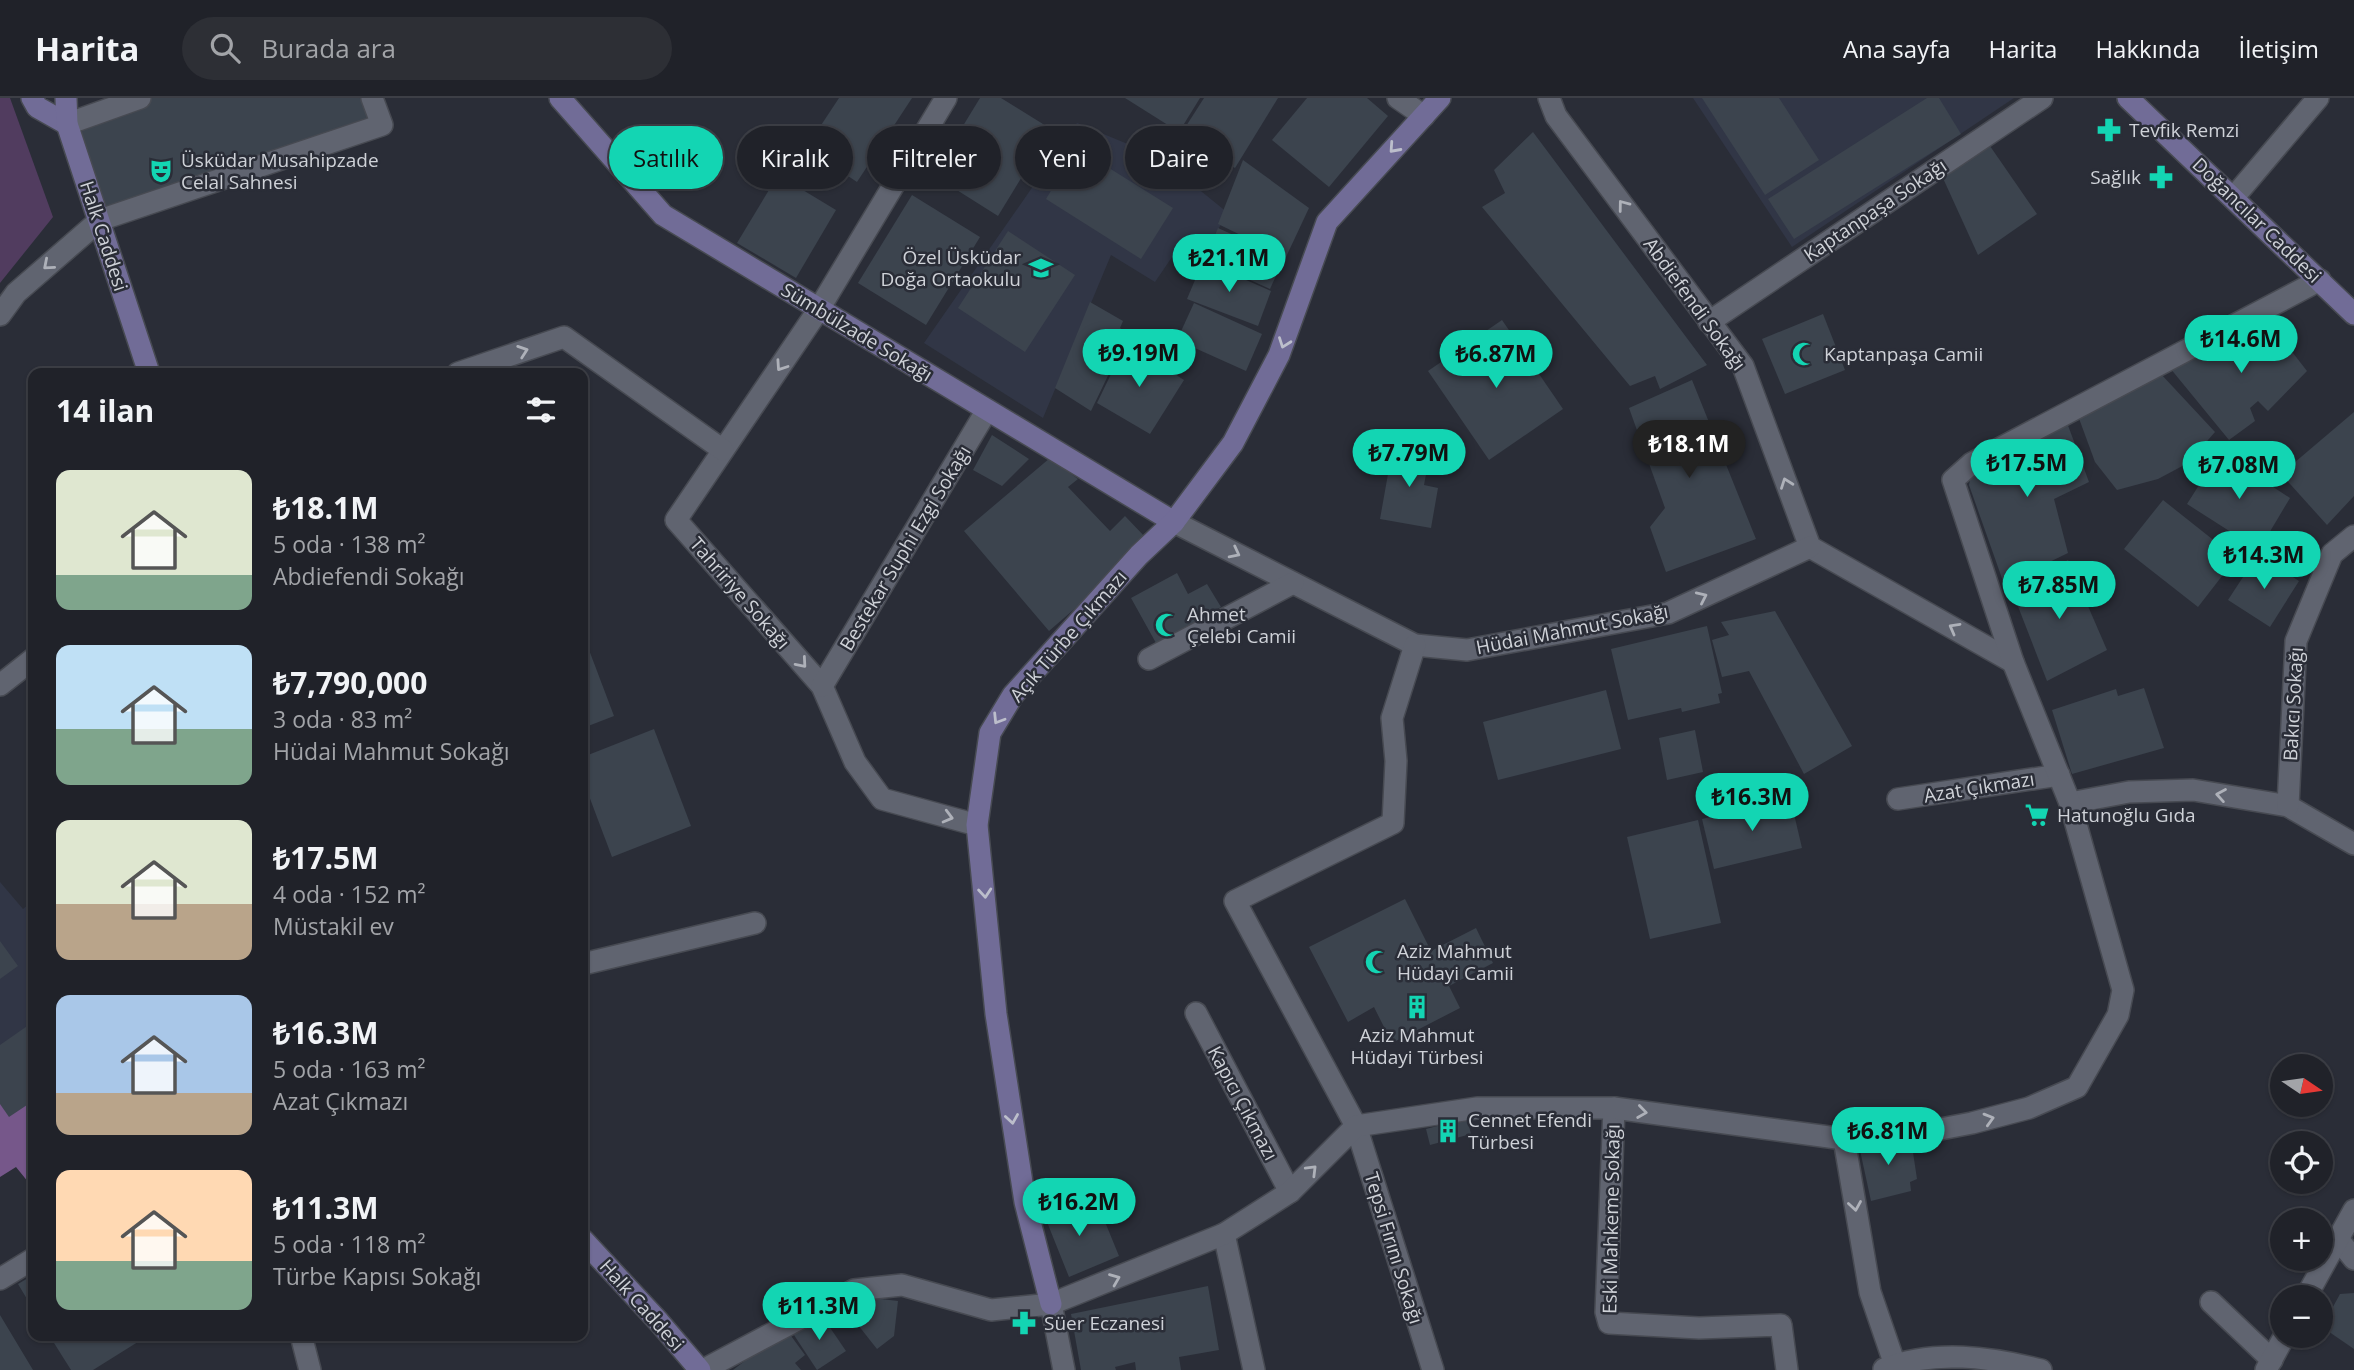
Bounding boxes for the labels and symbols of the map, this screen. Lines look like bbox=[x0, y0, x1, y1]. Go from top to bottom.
pharmacy icon: Tevfik Remzi bbox=[2095, 116, 2123, 144]
place label: Tevfik Remzi bbox=[2129, 117, 2239, 143]
one-way arrow bbox=[1390, 140, 1402, 153]
place label: Üsküdar Musahipzade Celal Sahnesi bbox=[181, 147, 379, 195]
street label: Doğancılar Caddesi bbox=[2187, 152, 2327, 288]
street label: Kaptanpaşa Sokağı bbox=[1798, 153, 1952, 267]
theatre icon: Üsküdar Musahipzade Celal Sahnesi bbox=[147, 157, 175, 185]
pharmacy icon: Sağlık bbox=[2147, 163, 2175, 191]
place label: Sağlık bbox=[2090, 164, 2141, 190]
street label: Halk Caddesi bbox=[74, 177, 134, 295]
one-way arrow bbox=[1619, 201, 1631, 213]
street label: Abdiefendi Sokağı bbox=[1638, 232, 1752, 376]
pin: ₺21.1M bbox=[1172, 234, 1286, 294]
place label: Özel Üsküdar Doğa Ortaokulu bbox=[881, 244, 1021, 292]
school or university icon: Özel Üsküdar Doğa Ortaokulu bbox=[1027, 254, 1055, 282]
one-way arrow bbox=[44, 257, 57, 269]
street label: Sümbülzade Sokağı bbox=[777, 277, 937, 387]
pin: ₺14.6M bbox=[2184, 316, 2298, 375]
pin: ₺9.19M bbox=[1082, 330, 1196, 389]
pin: ₺6.87M bbox=[1439, 330, 1553, 390]
one-way arrow bbox=[1278, 336, 1292, 348]
mosque icon: Kaptanpaşa Camii bbox=[1790, 340, 1818, 368]
place label: Kaptanpaşa Camii bbox=[1824, 341, 1983, 367]
one-way arrow bbox=[516, 345, 528, 359]
one-way arrow bbox=[777, 358, 789, 371]
pin: ₺18.1M bbox=[1632, 420, 1746, 480]
pin: ₺7.79M bbox=[1352, 430, 1466, 489]
pin: ₺17.5M bbox=[1970, 440, 2084, 499]
street label: Bestekar Suphi Ezgi Sokağı bbox=[833, 441, 977, 655]
pin: ₺7.08M bbox=[2182, 442, 2296, 501]
one-way arrow bbox=[1781, 478, 1795, 490]
street label: Tahririye Sokağı bbox=[684, 531, 796, 655]
pin: ₺14.3M bbox=[2207, 532, 2321, 591]
one-way arrow bbox=[1228, 544, 1240, 558]
pin: ₺7.85M bbox=[2002, 561, 2116, 621]
street label: Açık Türbe Çıkmazı bbox=[1004, 565, 1132, 707]
one-way arrow bbox=[1695, 591, 1708, 605]
street label: Hüdai Mahmut Sokağı bbox=[1474, 598, 1670, 660]
place label: Ahmet Çelebi Camii bbox=[1187, 601, 1296, 649]
mosque icon: Ahmet Çelebi Camii bbox=[1153, 611, 1181, 639]
one-way arrow bbox=[1948, 623, 1961, 636]
street label: Bakıcı Sokağı bbox=[2277, 646, 2309, 762]
one-way arrow bbox=[794, 655, 806, 668]
one-way arrow bbox=[994, 711, 1007, 724]
street label: Azat Çıkmazı bbox=[1922, 765, 2036, 809]
pin: ₺16.3M bbox=[1695, 774, 1809, 833]
one-way arrow bbox=[2215, 788, 2227, 803]
supermarket icon: Hatunoğlu Gıda bbox=[2023, 801, 2051, 829]
place label: Hatunoğlu Gıda bbox=[2057, 802, 2196, 828]
one-way arrow bbox=[941, 809, 953, 824]
one-way arrow bbox=[977, 888, 992, 899]
place label: Aziz Mahmut Hüdayi Camii bbox=[1397, 938, 1514, 986]
mosque icon: Aziz Mahmut Hüdayi Camii bbox=[1363, 948, 1391, 976]
building icon: Aziz Mahmut Hüdayi Türbesi bbox=[1403, 993, 1431, 1021]
place label: Aziz Mahmut Hüdayi Türbesi bbox=[1350, 1022, 1484, 1070]
street label: Kapıcı Çıkmazı bbox=[1202, 1041, 1284, 1165]
north arrow bbox=[2270, 1054, 2333, 1116]
one-way arrow bbox=[1636, 1105, 1648, 1120]
place label: Cennet Efendi Türbesi bbox=[1468, 1107, 1592, 1155]
pin: ₺6.81M bbox=[1831, 1108, 1945, 1167]
one-way arrow bbox=[1983, 1112, 1995, 1127]
one-way arrow bbox=[1004, 1113, 1019, 1125]
building icon: Cennet Efendi Türbesi bbox=[1434, 1117, 1462, 1145]
street label: Eski Mahkeme Sokağı bbox=[1596, 1124, 1626, 1314]
one-way arrow bbox=[1304, 1166, 1317, 1179]
street label: Tepsi Fırını Sokağı bbox=[1359, 1169, 1429, 1327]
pin: ₺16.2M bbox=[1022, 1178, 1136, 1238]
one-way arrow bbox=[1847, 1200, 1862, 1212]
street label: Halk Caddesi bbox=[594, 1254, 690, 1356]
one-way arrow bbox=[1108, 1273, 1120, 1287]
pin: ₺11.3M bbox=[762, 1282, 876, 1342]
pharmacy icon: Süer Eczanesi bbox=[1010, 1309, 1038, 1337]
place label: Süer Eczanesi bbox=[1044, 1310, 1165, 1336]

